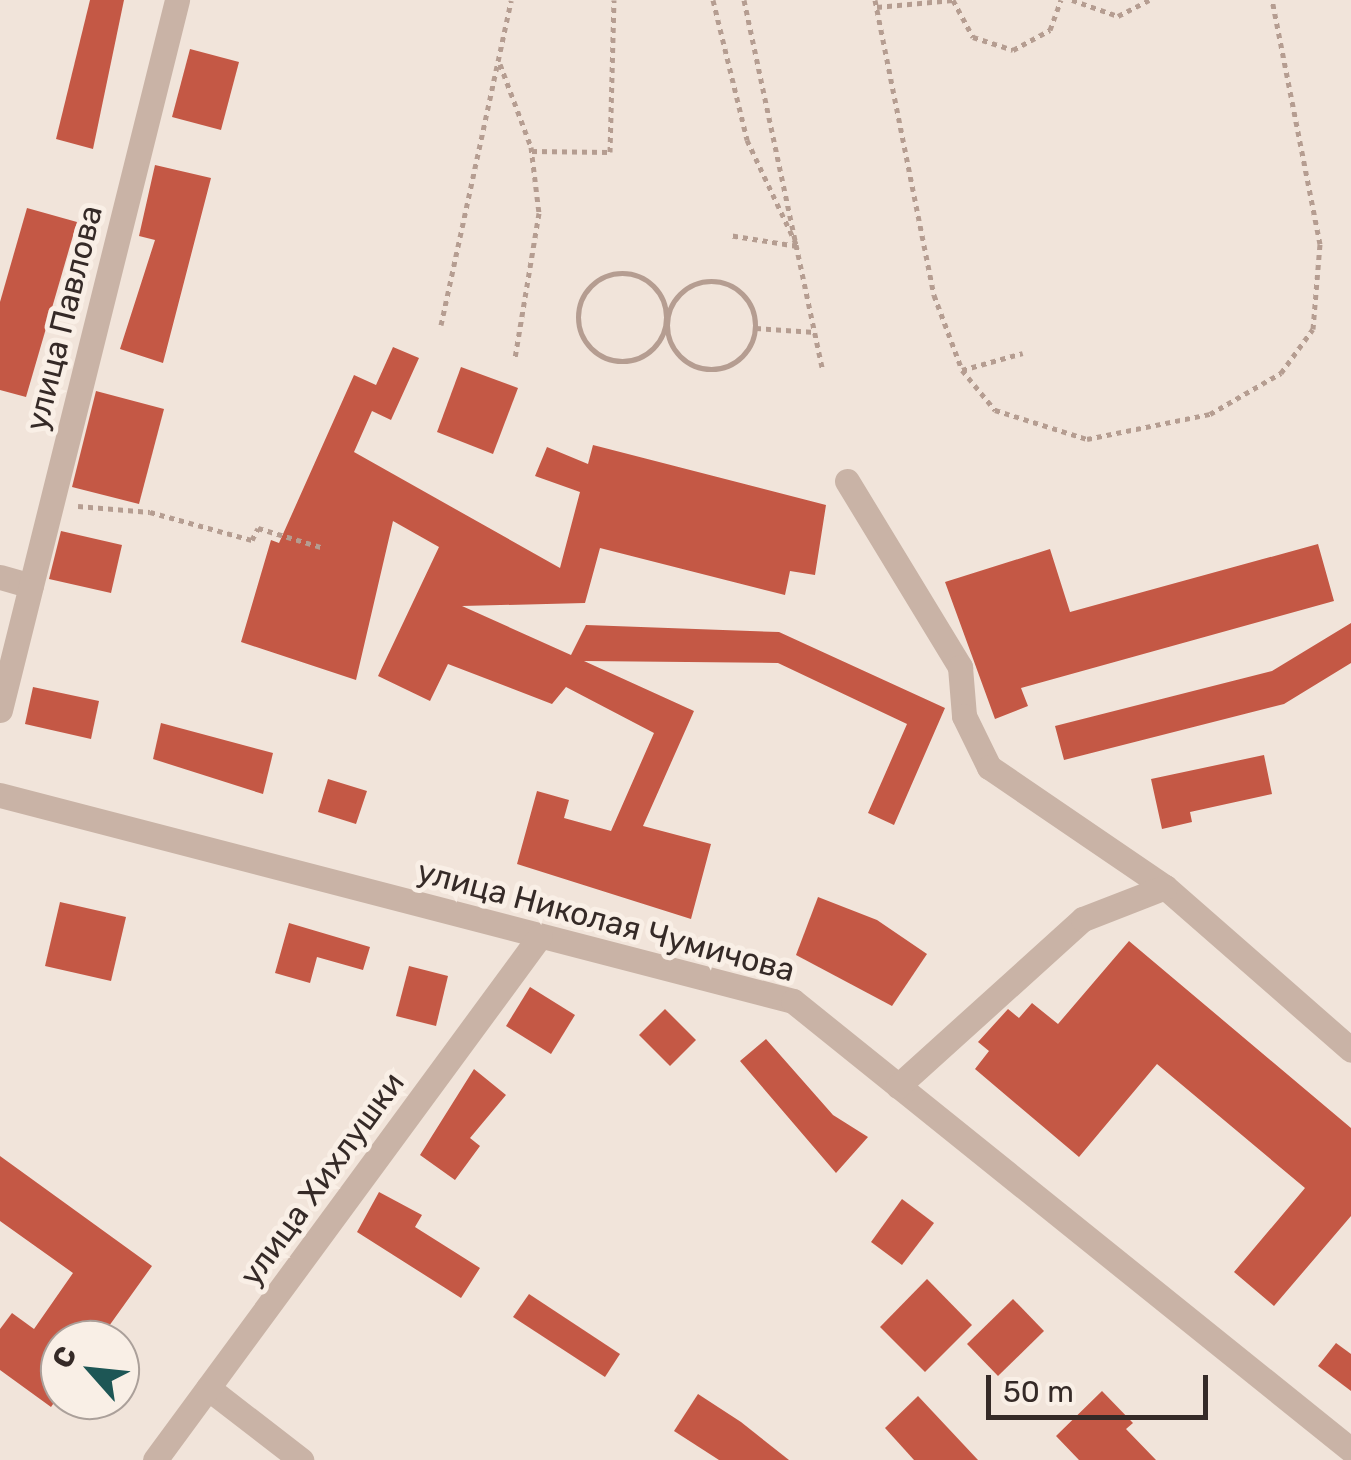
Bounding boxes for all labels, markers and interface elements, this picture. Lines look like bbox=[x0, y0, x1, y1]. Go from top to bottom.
street label: улица Павлова bbox=[17, 201, 111, 435]
street label: улица Николая Чумичова bbox=[413, 852, 799, 990]
street label: улица Хихлушки bbox=[232, 1065, 412, 1293]
north arrow bbox=[40, 1320, 140, 1420]
text: С bbox=[45, 1341, 84, 1373]
scale bar bbox=[991, 1355, 1214, 1417]
text: 50 m bbox=[1003, 1374, 1074, 1410]

